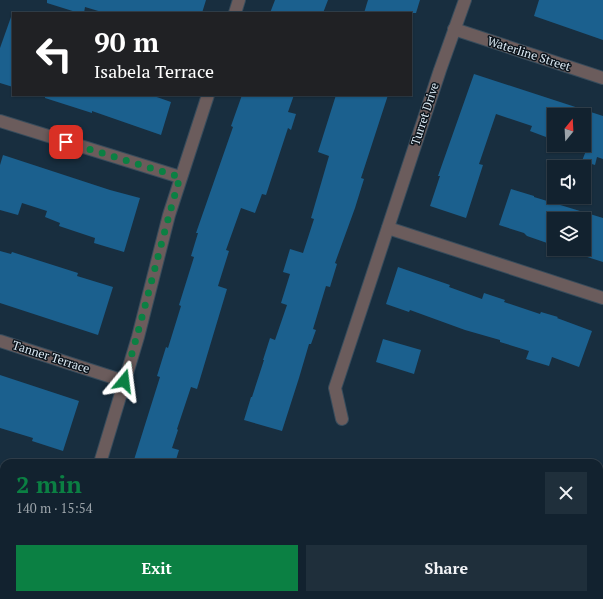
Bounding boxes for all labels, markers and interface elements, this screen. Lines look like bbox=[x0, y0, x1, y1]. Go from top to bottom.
text: 90 m bbox=[94, 23, 159, 60]
icon: left bbox=[28, 28, 80, 80]
street label: Waterline Street bbox=[486, 33, 573, 74]
text: Isabela Terrace bbox=[94, 59, 214, 83]
street label: Turret Drive bbox=[407, 81, 442, 147]
north arrow bbox=[547, 108, 591, 152]
map controls bbox=[547, 108, 591, 256]
pin bbox=[49, 125, 83, 159]
icon: arrive bbox=[55, 131, 77, 153]
button: sound bbox=[547, 160, 591, 204]
button: layers bbox=[547, 212, 591, 256]
street label: Tanner Terrace bbox=[11, 337, 92, 376]
position arrow bbox=[103, 360, 145, 402]
text: 2 min bbox=[16, 468, 82, 500]
button: close bbox=[545, 472, 587, 514]
text: 140 m · 15:54 bbox=[16, 499, 93, 517]
button: Exit bbox=[16, 545, 298, 591]
button: Share bbox=[306, 545, 587, 591]

